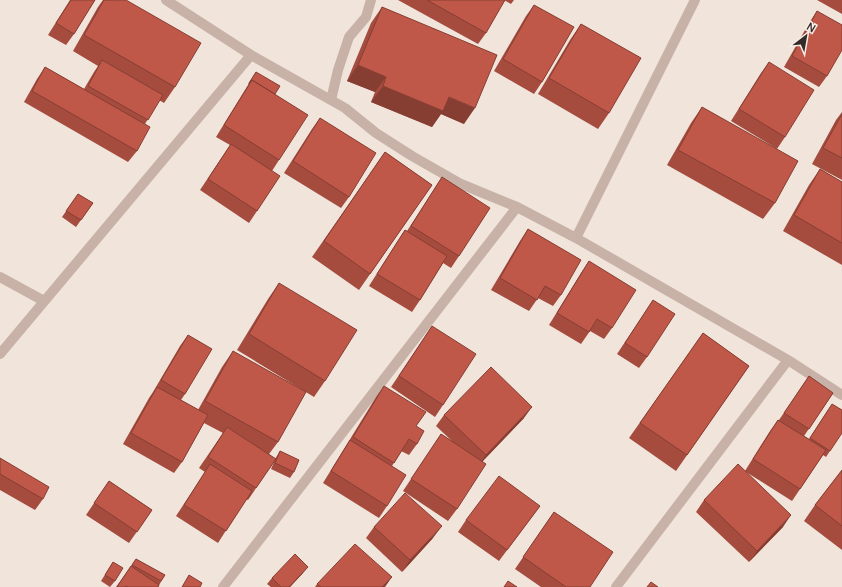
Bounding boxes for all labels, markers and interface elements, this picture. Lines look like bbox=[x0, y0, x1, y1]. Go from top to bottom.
north arrow bbox=[786, 16, 826, 56]
text: N bbox=[804, 19, 819, 36]

